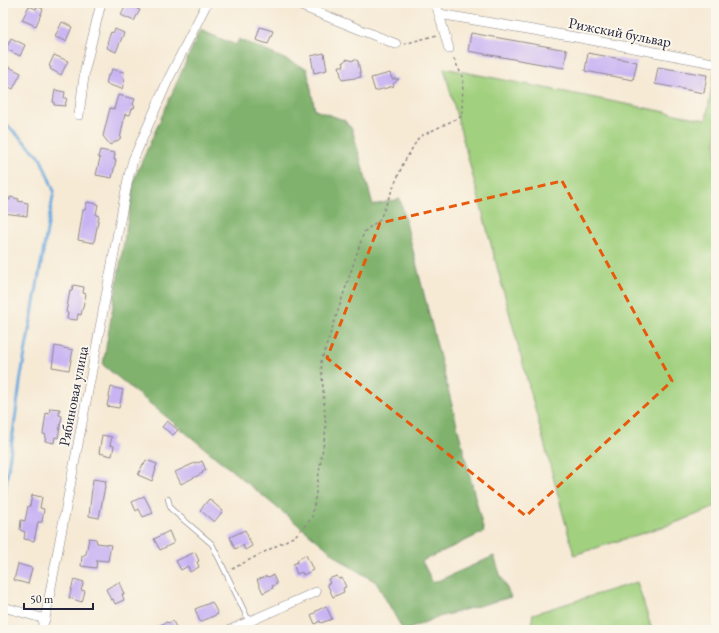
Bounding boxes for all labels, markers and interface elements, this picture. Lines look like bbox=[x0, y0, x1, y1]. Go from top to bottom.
street label: Рижский бульвар bbox=[567, 13, 673, 51]
street label: Рябиновая улица bbox=[54, 344, 92, 448]
scale bar bbox=[24, 585, 93, 611]
text: 50 m bbox=[30, 591, 54, 607]

